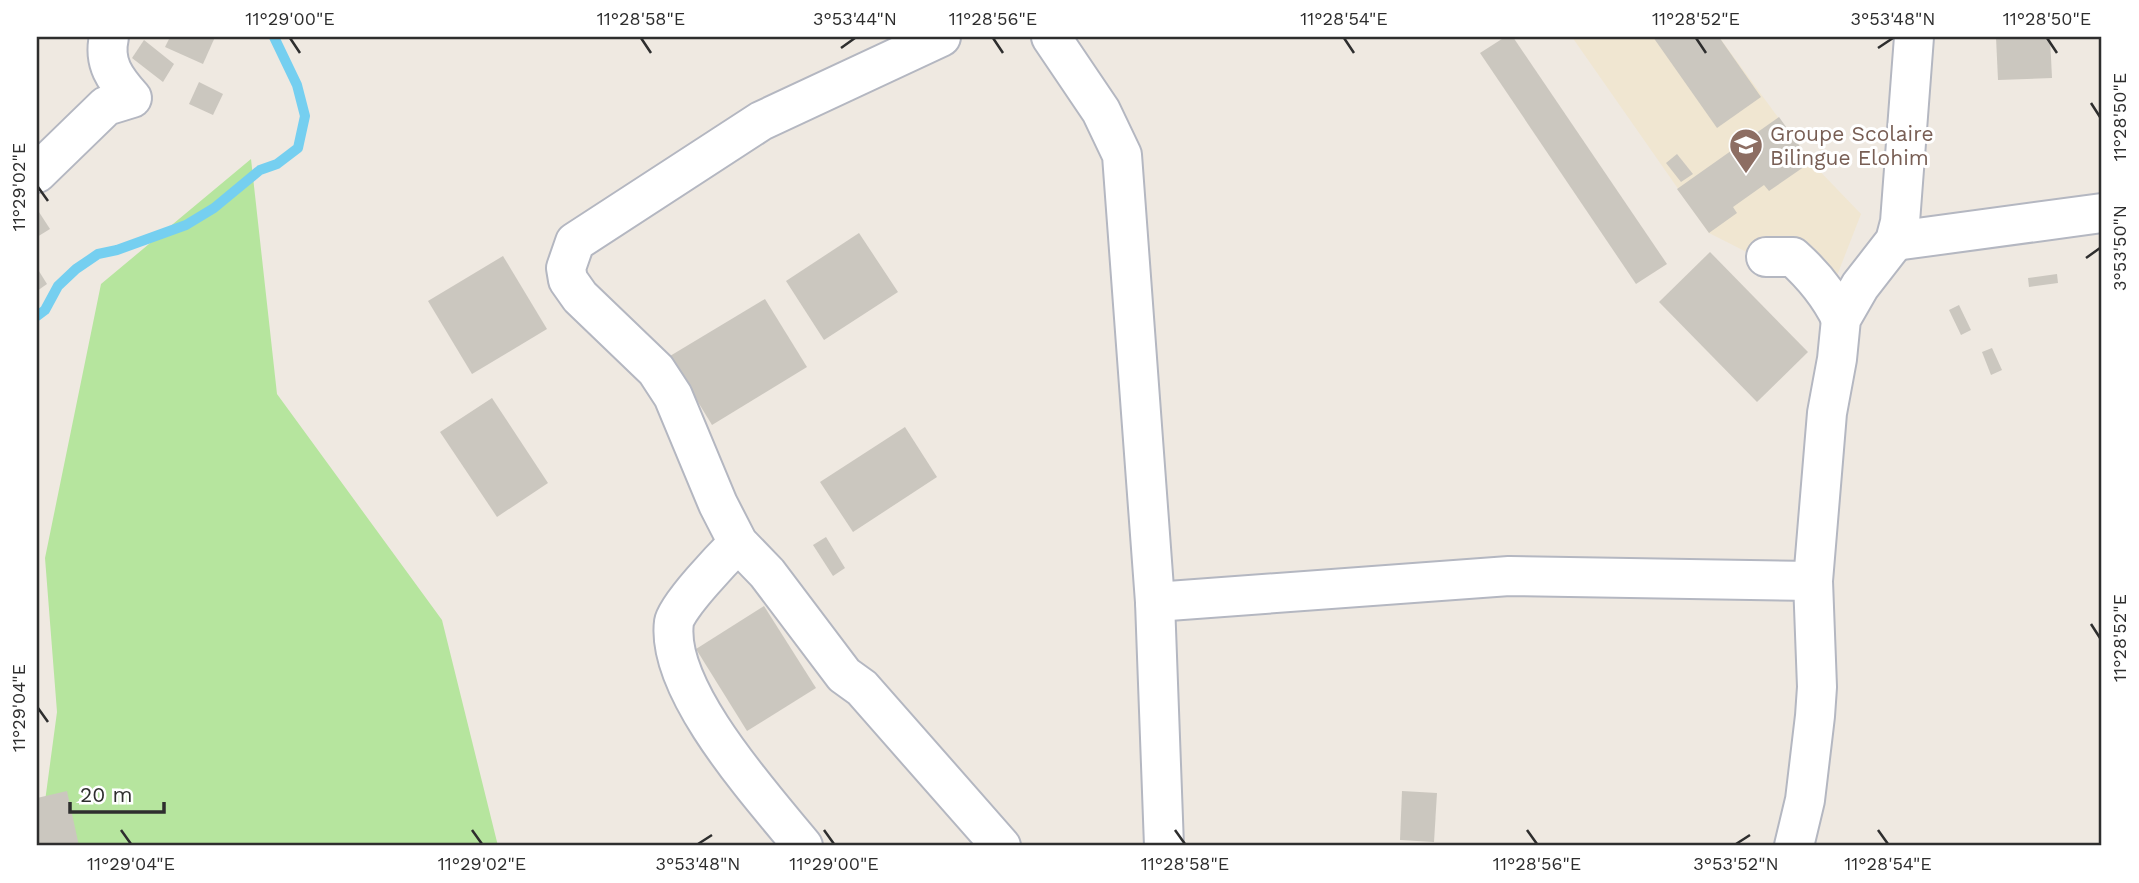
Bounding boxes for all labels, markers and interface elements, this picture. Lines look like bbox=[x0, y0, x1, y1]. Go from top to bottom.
text: 11°29'00"E bbox=[245, 8, 335, 29]
text: 11°28'58"E bbox=[597, 8, 685, 29]
text: 3°53'44"N bbox=[813, 8, 897, 29]
text: 11°28'56"E bbox=[949, 8, 1037, 29]
text: 11°28'54"E bbox=[1300, 8, 1388, 29]
text: 11°28'52"E bbox=[1652, 8, 1740, 29]
text: 3°53'48"N bbox=[1851, 8, 1935, 29]
text: 11°28'50"E bbox=[2003, 8, 2091, 29]
text: 11°28'50"E bbox=[2109, 73, 2130, 161]
place label: Groupe Scolaire Bilingue Elohim bbox=[1770, 121, 1934, 170]
school or university icon: Groupe Scolaire Bilingue Elohim bbox=[1727, 126, 1765, 175]
text: 11°29'02"E bbox=[8, 143, 29, 231]
text: 3°53'50"N bbox=[2109, 205, 2130, 291]
text: 11°28'52"E bbox=[2109, 594, 2130, 682]
text: 11°29'04"E bbox=[8, 664, 29, 752]
scale bar bbox=[70, 771, 164, 815]
text: 20 m bbox=[80, 782, 132, 807]
text: 11°29'04"E bbox=[87, 853, 175, 874]
text: 11°29'02"E bbox=[438, 853, 526, 874]
text: 3°53'48"N bbox=[656, 853, 740, 874]
text: 11°29'00"E bbox=[789, 853, 879, 874]
text: 11°28'58"E bbox=[1141, 853, 1229, 874]
text: 11°28'56"E bbox=[1493, 853, 1581, 874]
text: 3°53'52"N bbox=[1693, 853, 1779, 874]
text: 11°28'54"E bbox=[1844, 853, 1932, 874]

